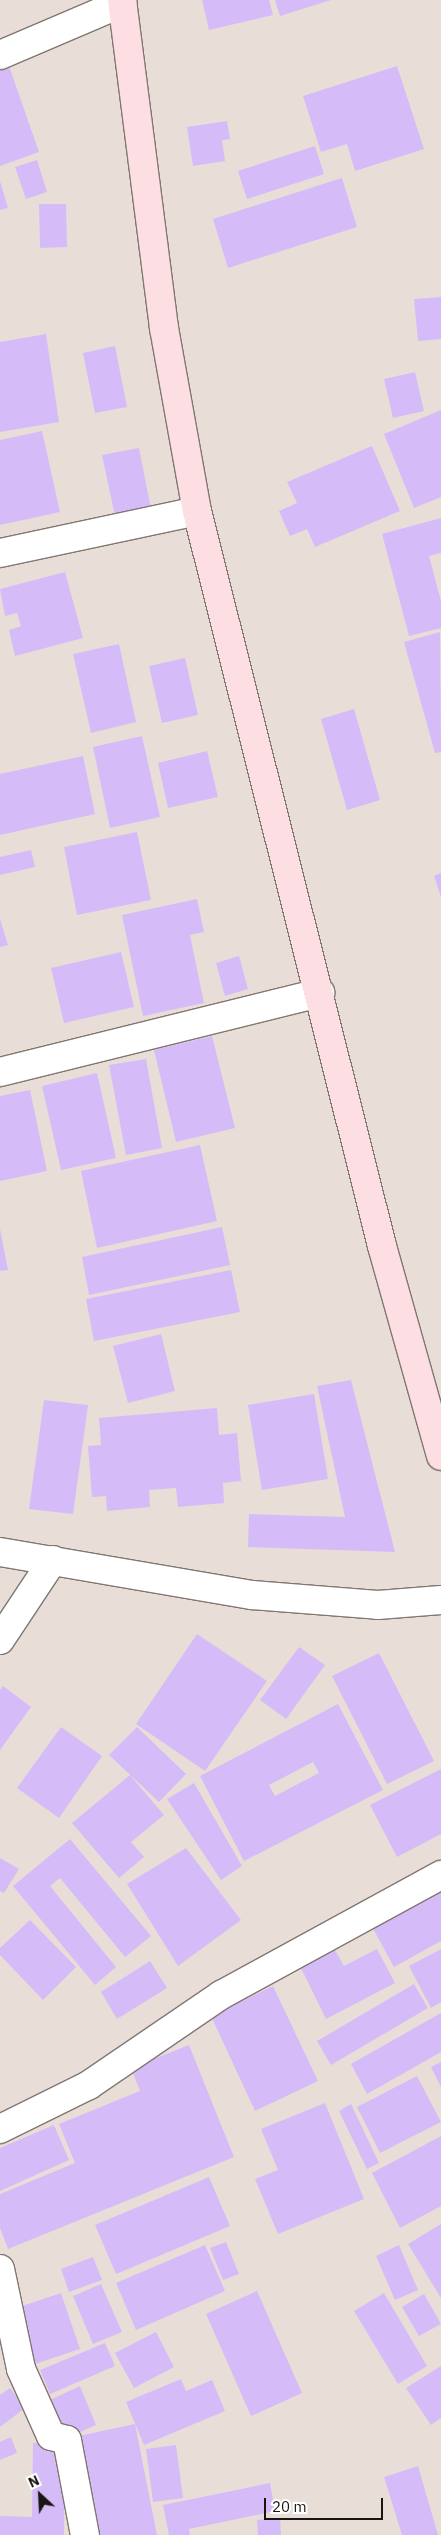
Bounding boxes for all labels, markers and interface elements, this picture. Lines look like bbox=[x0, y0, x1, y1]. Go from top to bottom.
north arrow bbox=[15, 2470, 65, 2520]
text: N bbox=[25, 2471, 42, 2492]
scale bar bbox=[266, 2488, 385, 2520]
text: 20 m bbox=[272, 2497, 307, 2516]

